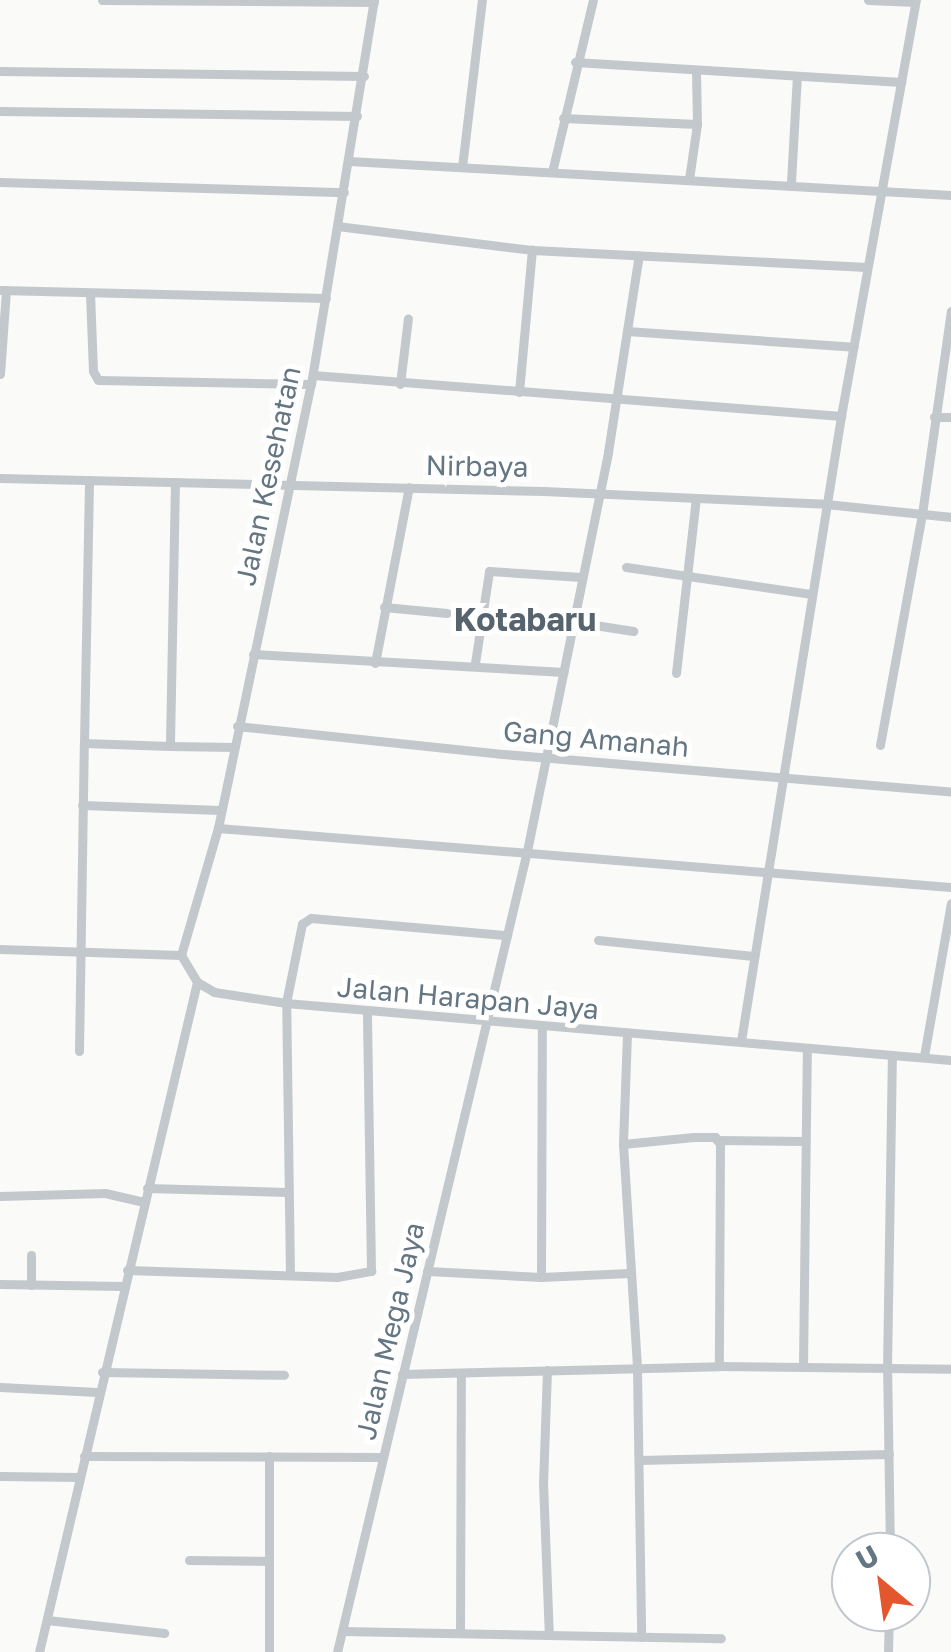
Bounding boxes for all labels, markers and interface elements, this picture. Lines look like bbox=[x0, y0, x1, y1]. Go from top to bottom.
street label: Jalan Kesehatan bbox=[228, 363, 308, 589]
street label: Nirbaya bbox=[425, 448, 529, 484]
district label: Kotabaru bbox=[454, 600, 596, 638]
street label: Gang Amanah bbox=[502, 714, 690, 764]
street label: Jalan Harapan Jaya bbox=[336, 970, 600, 1026]
street label: Jalan Mega Jaya bbox=[349, 1219, 431, 1443]
north arrow bbox=[831, 1532, 931, 1632]
text: U bbox=[850, 1538, 884, 1576]

